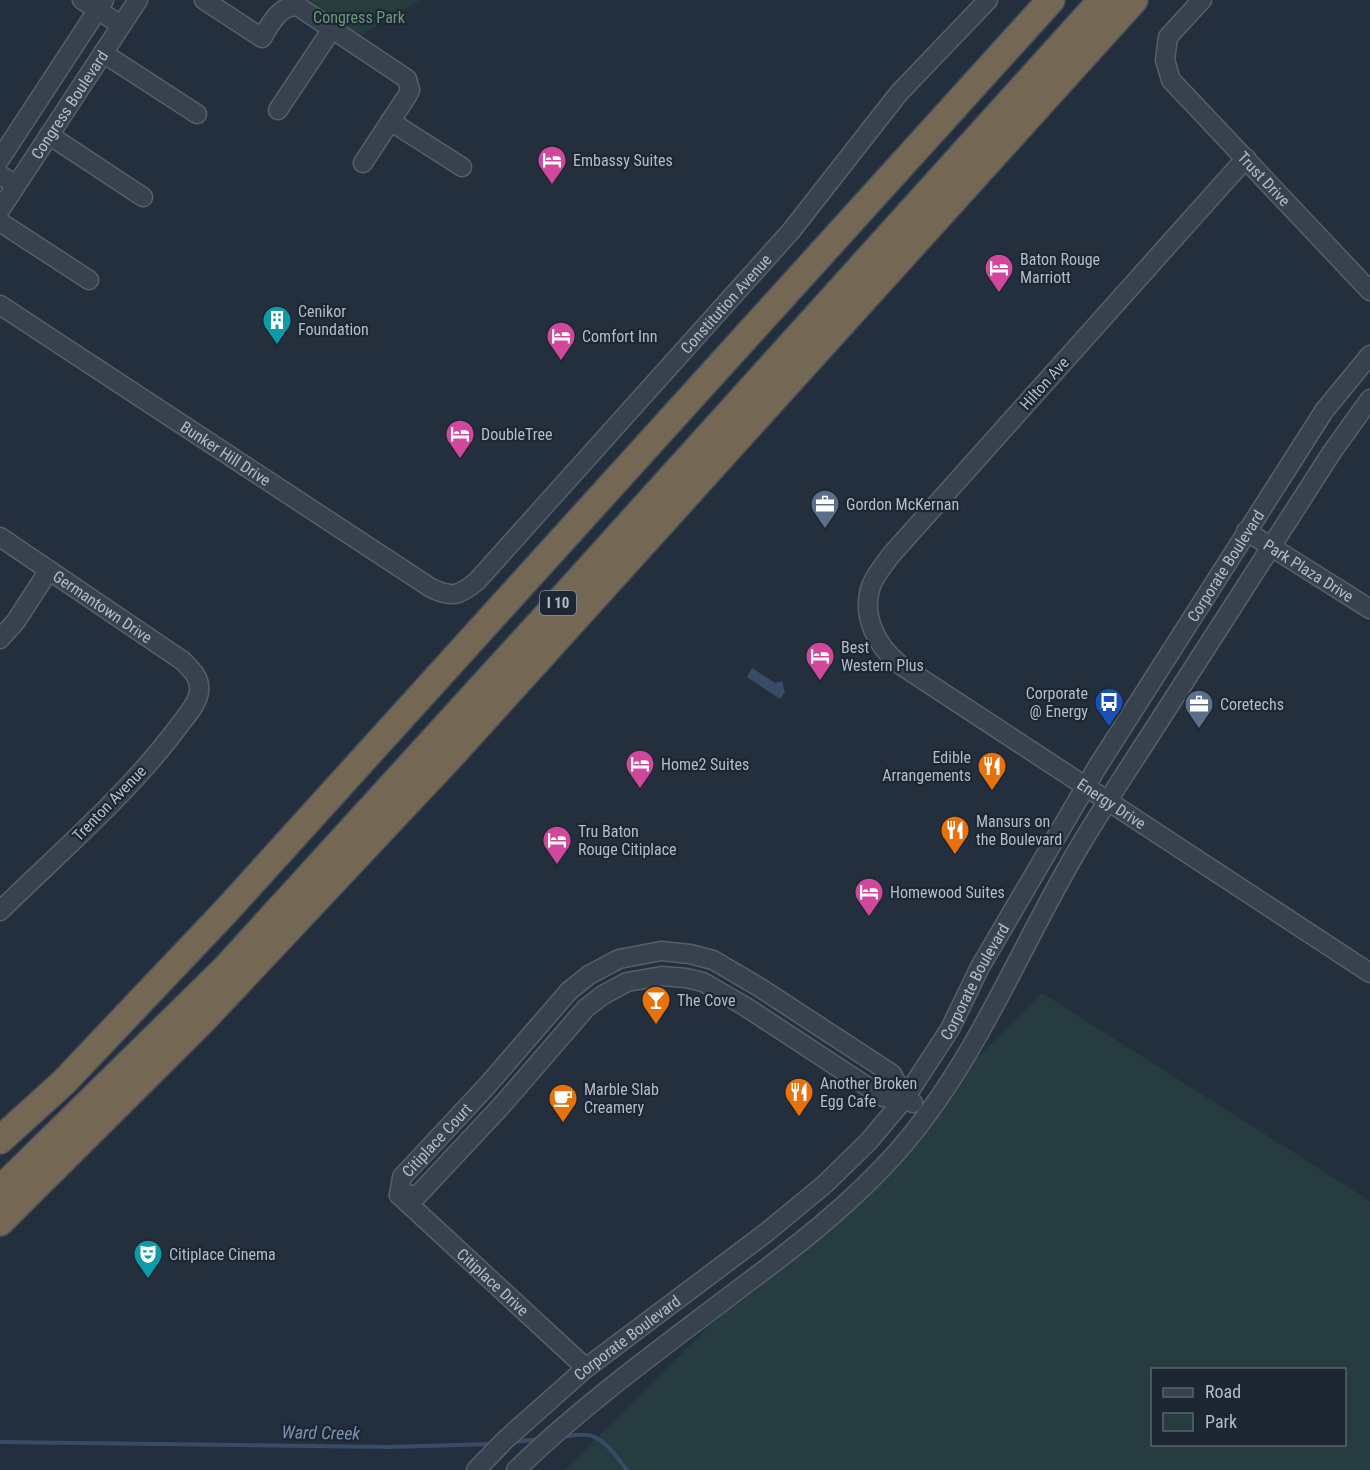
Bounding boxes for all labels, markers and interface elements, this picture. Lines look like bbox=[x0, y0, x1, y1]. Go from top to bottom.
park label: Congress Park bbox=[313, 8, 406, 27]
street label: Congress Boulevard bbox=[27, 47, 112, 163]
hotel icon: Embassy Suites bbox=[536, 144, 568, 186]
street label: Trust Drive bbox=[1233, 148, 1294, 210]
place label: Embassy Suites bbox=[573, 151, 673, 170]
street label: Constitution Avenue bbox=[677, 250, 776, 358]
place label: Baton Rouge Marriott bbox=[1020, 250, 1100, 287]
hotel icon: Baton Rouge Marriott bbox=[983, 252, 1015, 294]
place label: Cenikor Foundation bbox=[298, 302, 369, 339]
building icon: Cenikor Foundation bbox=[261, 304, 293, 346]
hotel icon: Comfort Inn bbox=[545, 320, 577, 362]
place label: Comfort Inn bbox=[582, 327, 657, 346]
street label: Hilton Ave bbox=[1016, 353, 1073, 414]
street label: Bunker Hill Drive bbox=[177, 417, 274, 490]
hotel icon: DoubleTree bbox=[444, 418, 476, 460]
place label: DoubleTree bbox=[481, 425, 552, 444]
office icon: Gordon McKernan bbox=[809, 488, 841, 530]
place label: Gordon McKernan bbox=[846, 495, 959, 514]
street label: Corporate Boulevard bbox=[1183, 507, 1268, 625]
street label: Park Plaza Drive bbox=[1260, 535, 1357, 606]
street label: Germantown Drive bbox=[49, 567, 156, 647]
road number: I 10 bbox=[540, 591, 576, 615]
place label: Best Western Plus bbox=[841, 638, 924, 675]
hotel icon: Best Western Plus bbox=[804, 640, 836, 682]
place label: Corporate @ Energy bbox=[1026, 684, 1088, 721]
bus stop icon: Corporate @ Energy bbox=[1093, 686, 1125, 728]
office icon: Coretechs bbox=[1183, 688, 1215, 730]
place label: Coretechs bbox=[1220, 695, 1284, 714]
hotel icon: Home2 Suites bbox=[624, 748, 656, 790]
place label: Edible Arrangements bbox=[882, 748, 971, 785]
restaurant icon: Edible Arrangements bbox=[976, 750, 1008, 792]
place label: Home2 Suites bbox=[661, 755, 749, 774]
street label: Trenton Avenue bbox=[69, 762, 150, 845]
street label: Energy Drive bbox=[1074, 775, 1149, 833]
place label: Mansurs on the Boulevard bbox=[976, 812, 1062, 849]
restaurant icon: Mansurs on the Boulevard bbox=[939, 814, 971, 856]
place label: Tru Baton Rouge Citiplace bbox=[578, 822, 677, 859]
hotel icon: Tru Baton Rouge Citiplace bbox=[541, 824, 573, 866]
hotel icon: Homewood Suites bbox=[853, 876, 885, 918]
place label: Homewood Suites bbox=[890, 883, 1005, 902]
street label: Corporate Boulevard bbox=[936, 920, 1013, 1044]
bar icon: The Cove bbox=[640, 984, 672, 1026]
place label: The Cove bbox=[677, 991, 735, 1010]
place label: Another Broken Egg Cafe bbox=[820, 1074, 917, 1111]
restaurant icon: Another Broken Egg Cafe bbox=[783, 1076, 815, 1118]
place label: Marble Slab Creamery bbox=[584, 1080, 659, 1117]
cafe icon: Marble Slab Creamery bbox=[547, 1082, 579, 1124]
street label: Citiplace Court bbox=[398, 1099, 476, 1181]
theatre icon: Citiplace Cinema bbox=[132, 1238, 164, 1280]
street label: Citiplace Drive bbox=[453, 1244, 532, 1320]
place label: Citiplace Cinema bbox=[169, 1245, 276, 1264]
street label: Corporate Boulevard bbox=[570, 1292, 684, 1384]
legend bbox=[1151, 1368, 1346, 1446]
text: Road bbox=[1205, 1381, 1241, 1402]
text: Park bbox=[1205, 1411, 1237, 1432]
water label: Ward Creek bbox=[282, 1421, 362, 1444]

